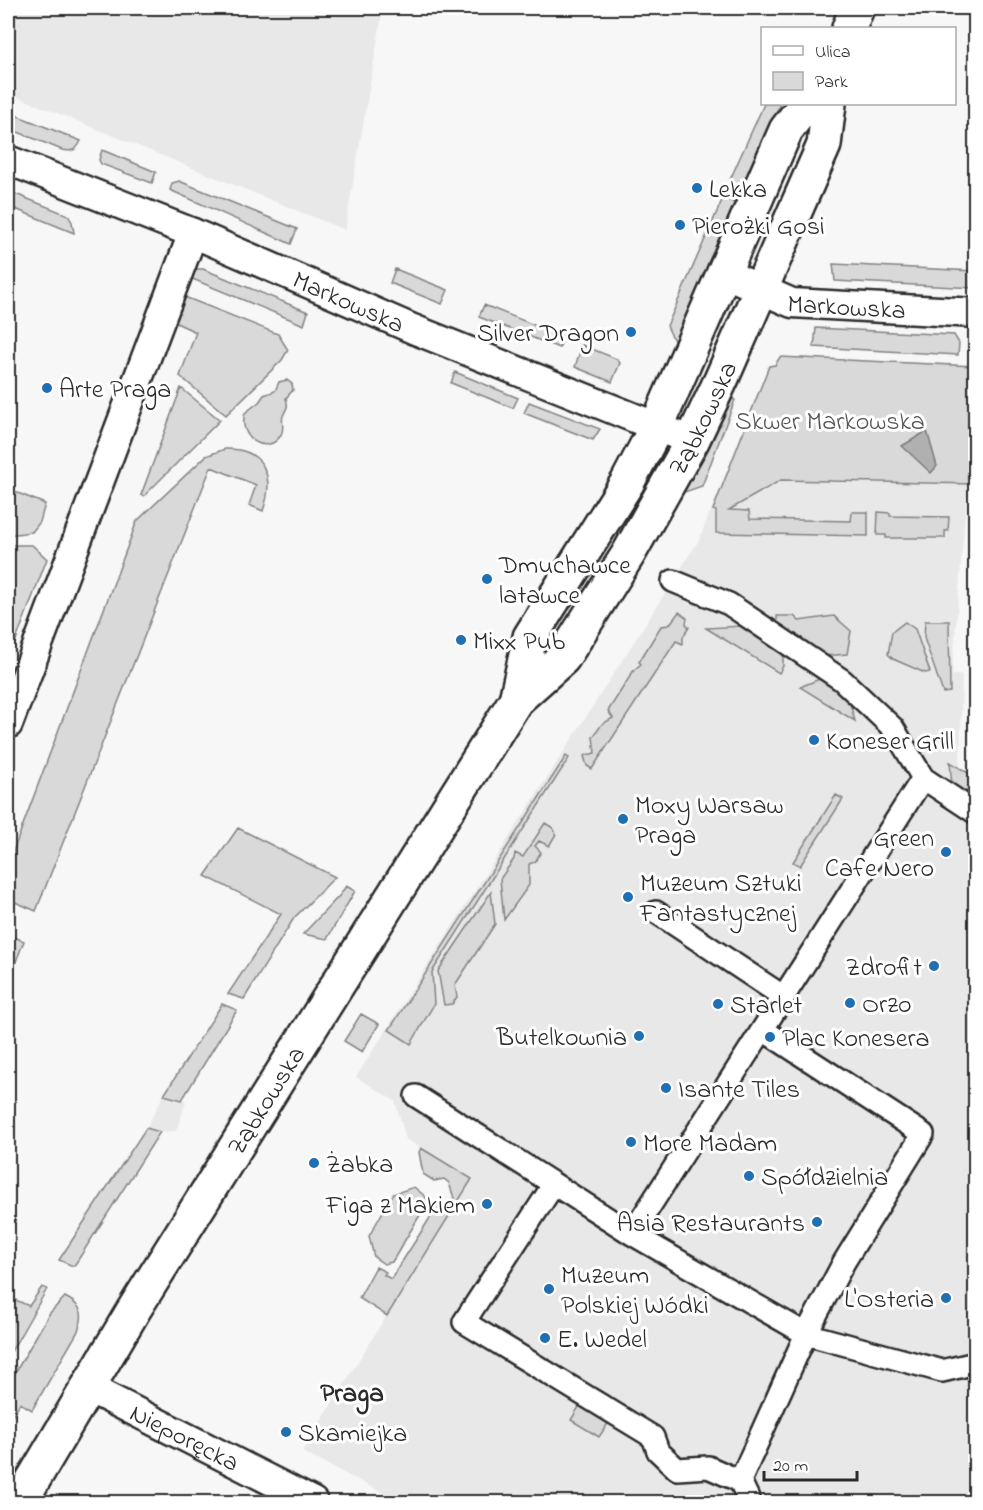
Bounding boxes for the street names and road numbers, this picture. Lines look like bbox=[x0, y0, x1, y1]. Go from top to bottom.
street label: Markowska bbox=[286, 263, 410, 345]
street label: Markowska bbox=[786, 287, 907, 331]
street label: Ząbkowska bbox=[660, 356, 749, 483]
street label: Ząbkowska bbox=[219, 1040, 316, 1164]
street label: Nieporęcka bbox=[122, 1396, 245, 1483]

